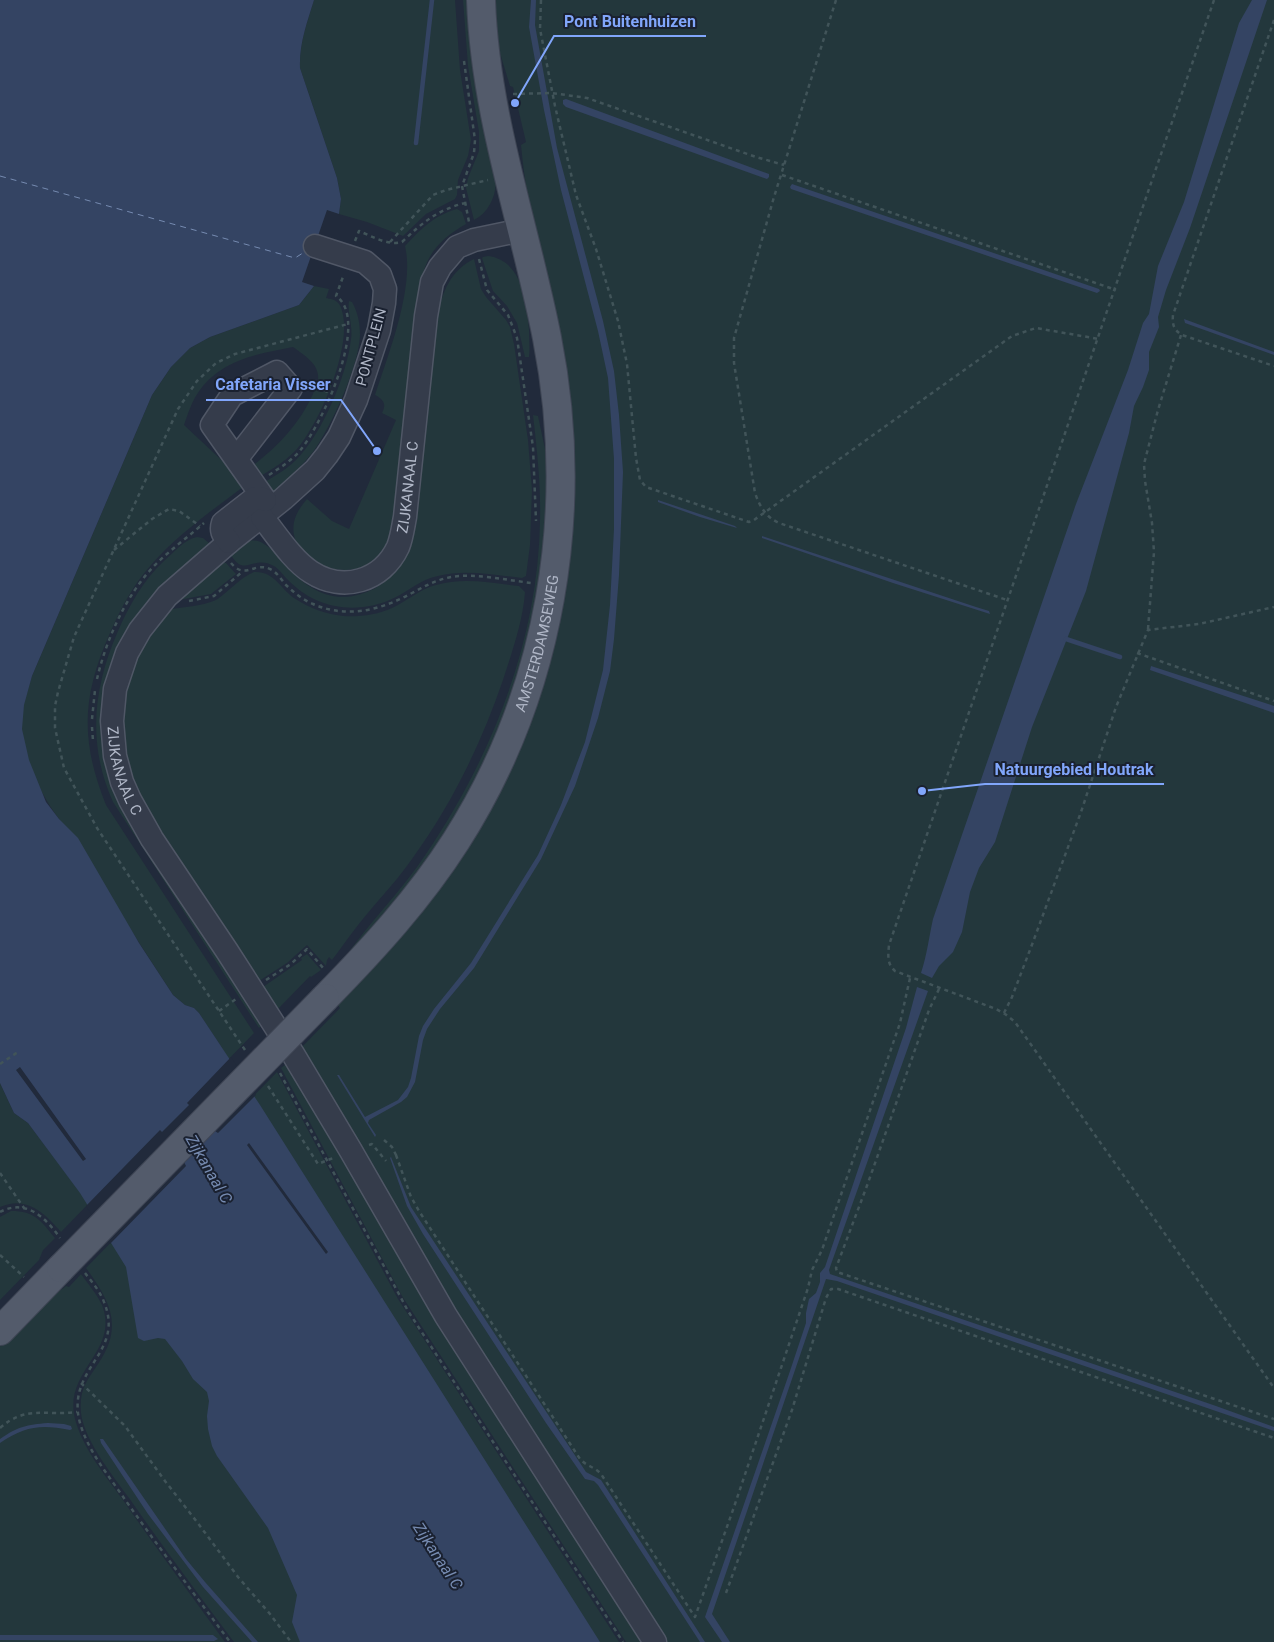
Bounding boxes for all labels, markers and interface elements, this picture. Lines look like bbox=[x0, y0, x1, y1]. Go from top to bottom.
callout: Pont Buitenhuizen bbox=[554, 5, 706, 36]
text: Pont Buitenhuizen bbox=[564, 12, 696, 31]
street label: PONTPLEIN bbox=[352, 306, 390, 388]
callout: Cafetaria Visser bbox=[206, 369, 341, 400]
text: Cafetaria Visser bbox=[215, 375, 331, 394]
street label: ZIJKANAAL C bbox=[393, 440, 422, 535]
street label: AMSTERDAMSEWEG bbox=[511, 574, 563, 714]
street label: ZIJKANAAL C bbox=[103, 726, 146, 819]
callout: Natuurgebied Houtrak bbox=[985, 753, 1164, 784]
text: Natuurgebied Houtrak bbox=[995, 760, 1154, 779]
water label: Zijkanaal C bbox=[181, 1130, 236, 1207]
water label: Zijkanaal C bbox=[409, 1518, 467, 1593]

